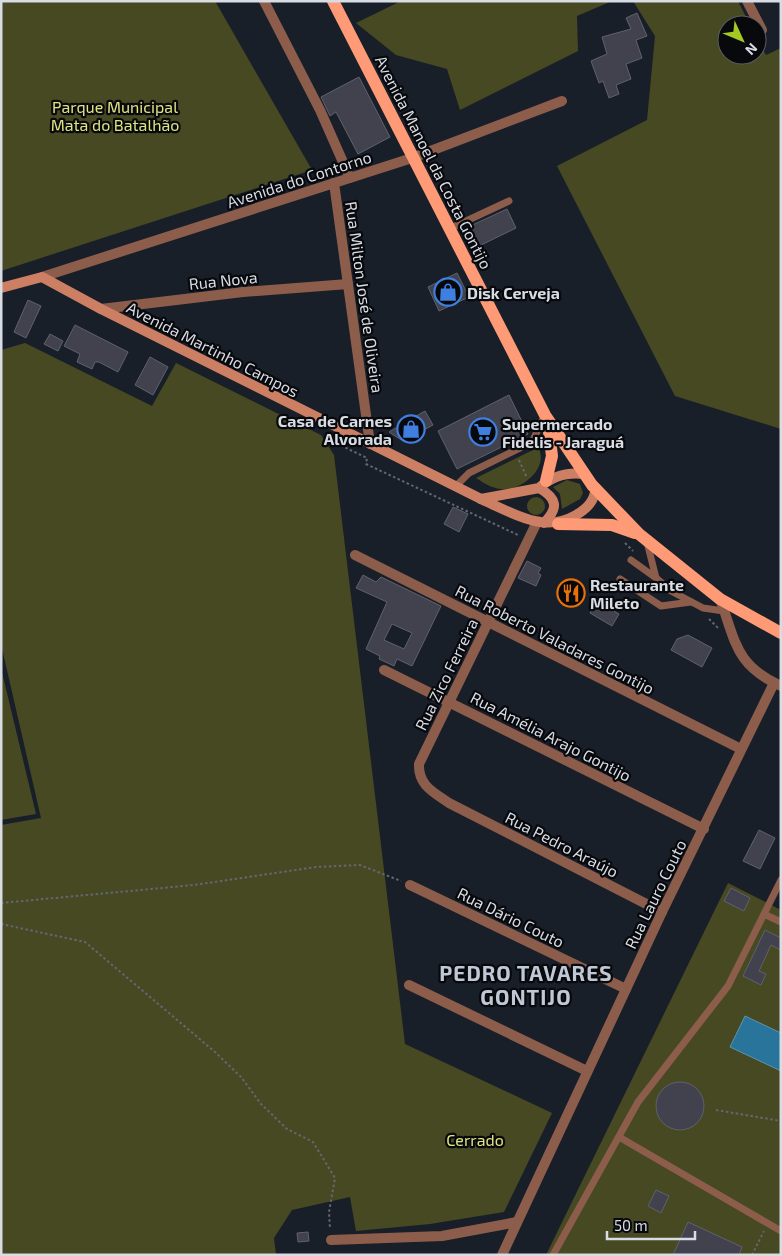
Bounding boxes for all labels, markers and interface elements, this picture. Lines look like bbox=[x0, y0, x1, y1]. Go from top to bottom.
north arrow bbox=[717, 15, 767, 65]
text: N bbox=[742, 40, 761, 59]
street label: Avenida Manoel da Costa Gontijo bbox=[371, 52, 496, 272]
park label: Parque Municipal Mata do Batalhão bbox=[51, 97, 179, 134]
street label: Avenida do Contorno bbox=[224, 147, 374, 211]
street label: Rua Milton José de Oliveira bbox=[342, 200, 388, 394]
street label: Rua Nova bbox=[188, 267, 258, 293]
shop icon: Disk Cerveja bbox=[433, 277, 463, 307]
place label: Disk Cerveja bbox=[467, 283, 560, 302]
street label: Avenida Martinho Campos bbox=[124, 297, 302, 401]
place label: Casa de Carnes Alvorada bbox=[278, 411, 392, 448]
shop icon: Casa de Carnes Alvorada bbox=[396, 414, 426, 444]
place label: Supermercado Fidelis - Jaraguá bbox=[502, 414, 624, 451]
supermarket icon: Supermercado Fidelis - Jaraguá bbox=[468, 417, 498, 447]
place label: Restaurante Mileto bbox=[590, 575, 684, 612]
restaurant icon: Restaurante Mileto bbox=[556, 578, 586, 608]
street label: Rua Roberto Valadares Gontijo bbox=[452, 581, 658, 698]
street label: Rua Zico Ferreira bbox=[411, 615, 481, 733]
street label: Rua Amélia Arajo Gontijo bbox=[467, 687, 634, 786]
street label: Rua Pedro Araújo bbox=[502, 807, 622, 882]
street label: Rua Lauro Couto bbox=[620, 836, 690, 952]
street label: Rua Dário Couto bbox=[455, 883, 567, 951]
district label: PEDRO TAVARES GONTIJO bbox=[439, 960, 613, 1009]
park label: Cerrado bbox=[446, 1130, 504, 1149]
scale bar bbox=[607, 1208, 694, 1240]
text: 50 m bbox=[614, 1216, 648, 1234]

